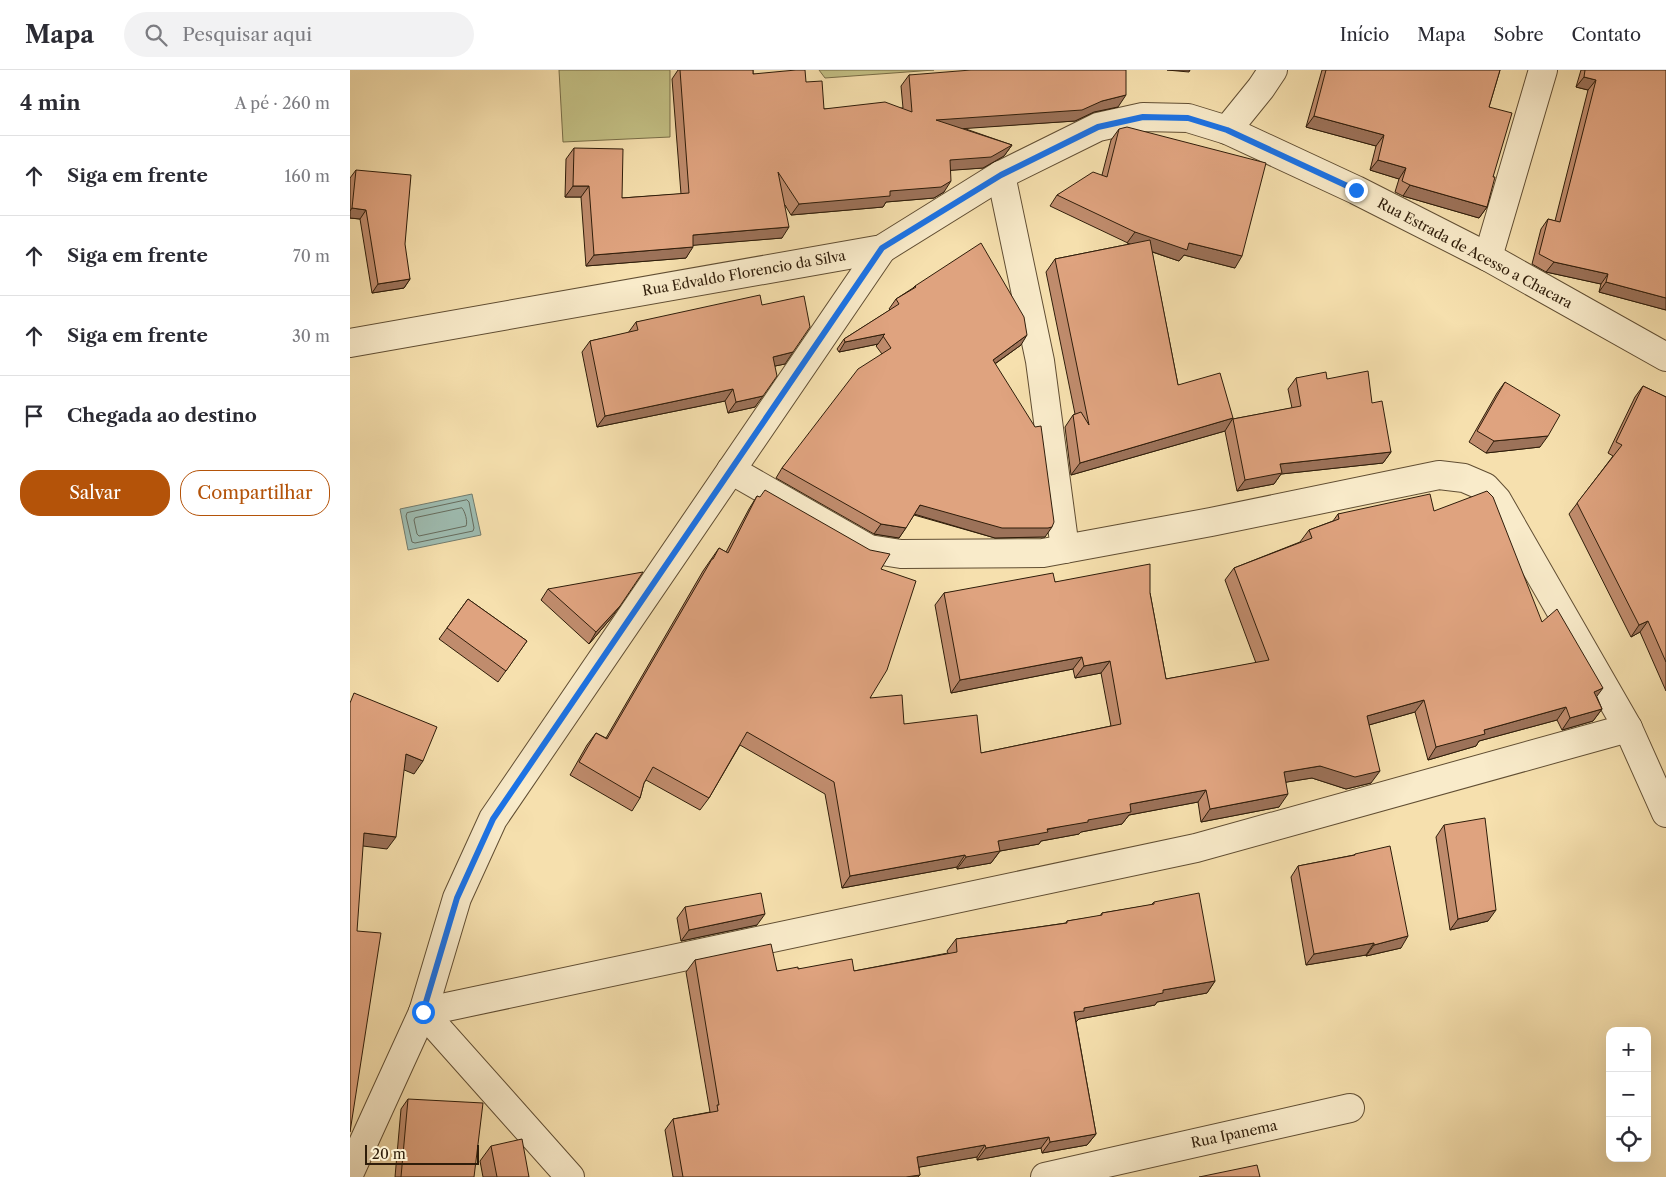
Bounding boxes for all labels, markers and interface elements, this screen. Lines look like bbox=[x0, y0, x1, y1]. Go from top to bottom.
search box bbox=[124, 12, 474, 57]
text: Mapa bbox=[25, 20, 94, 49]
icon: search bbox=[142, 21, 170, 49]
text: Pesquisar aqui bbox=[182, 23, 312, 46]
text: Início bbox=[1340, 24, 1389, 46]
text: Mapa bbox=[1417, 24, 1465, 46]
text: Sobre bbox=[1493, 24, 1544, 46]
text: Contato bbox=[1572, 24, 1641, 46]
text: 4 min bbox=[20, 90, 81, 115]
text: A pé · 260 m bbox=[235, 93, 330, 113]
icon: ahead bbox=[20, 162, 48, 190]
text: Siga em frente bbox=[67, 164, 208, 187]
text: 160 m bbox=[285, 166, 330, 186]
route end bbox=[1345, 179, 1368, 202]
street label: Rua Estrada de Acesso a Chacara bbox=[1374, 194, 1576, 312]
icon: ahead bbox=[20, 242, 48, 270]
text: Siga em frente bbox=[67, 244, 208, 267]
text: 70 m bbox=[293, 246, 330, 266]
street label: Rua Edvaldo Florencio da Silva bbox=[641, 246, 848, 300]
icon: ahead bbox=[20, 322, 48, 350]
text: Siga em frente bbox=[67, 324, 208, 347]
text: 30 m bbox=[292, 326, 330, 346]
icon: arrive bbox=[20, 402, 48, 430]
text: Chegada ao destino bbox=[67, 404, 257, 427]
button: Salvar bbox=[20, 470, 170, 516]
button: Compartilhar bbox=[180, 470, 330, 516]
route start bbox=[412, 1001, 435, 1024]
map controls bbox=[1606, 1027, 1651, 1162]
button: + bbox=[1606, 1027, 1651, 1072]
button: − bbox=[1606, 1072, 1651, 1117]
street label: Rua Ipanema bbox=[1189, 1116, 1279, 1152]
button: locate bbox=[1606, 1117, 1651, 1162]
scale bar bbox=[365, 1142, 479, 1165]
text: 20 m bbox=[372, 1145, 406, 1163]

